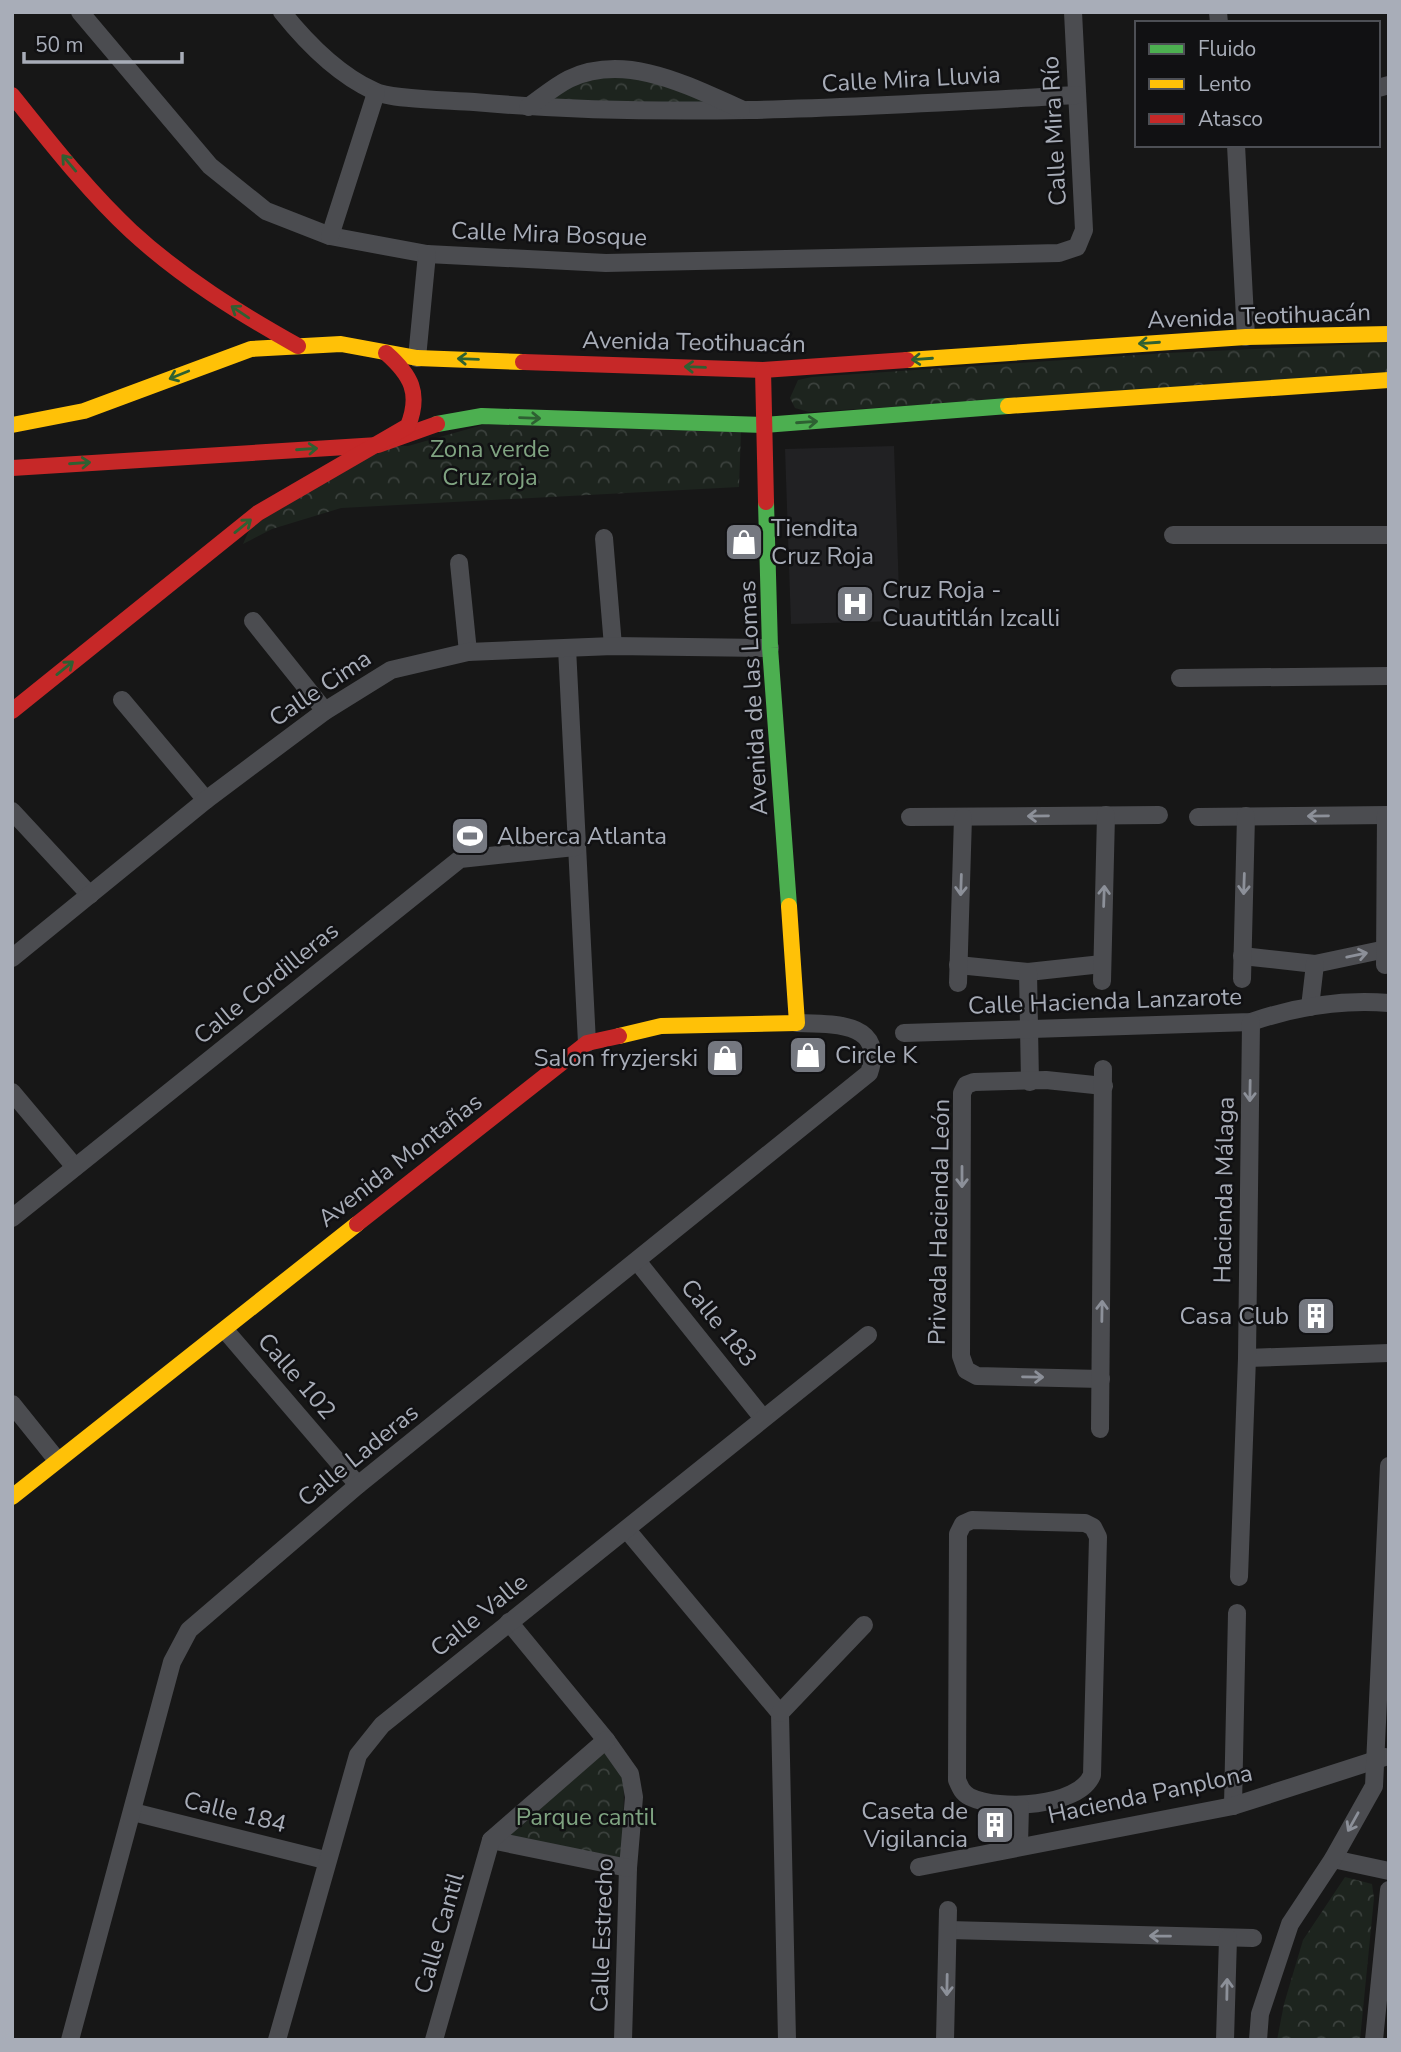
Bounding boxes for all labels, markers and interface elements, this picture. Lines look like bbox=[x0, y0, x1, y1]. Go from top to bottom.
scale bar bbox=[24, 21, 182, 65]
legend bbox=[1135, 21, 1380, 147]
text: 50 m bbox=[35, 31, 84, 59]
text: Fluido bbox=[1198, 35, 1256, 63]
street label: Calle Mira Río bbox=[1034, 55, 1074, 207]
street label: Calle Mira Lluvia bbox=[821, 58, 1001, 100]
text: Lento bbox=[1198, 70, 1251, 98]
text: Atasco bbox=[1198, 105, 1263, 133]
one-way arrow bbox=[61, 155, 77, 173]
street label: Calle Mira Bosque bbox=[450, 215, 648, 253]
street label: Avenida Teotihuacán bbox=[1147, 296, 1371, 336]
one-way arrow bbox=[230, 305, 250, 319]
street label: Avenida Teotihuacán bbox=[582, 324, 806, 360]
one-way arrow bbox=[1138, 337, 1161, 350]
one-way arrow bbox=[457, 353, 480, 366]
one-way arrow bbox=[912, 353, 934, 366]
one-way arrow bbox=[684, 361, 707, 374]
one-way arrow bbox=[169, 370, 191, 383]
one-way arrow bbox=[519, 411, 542, 424]
one-way arrow bbox=[795, 415, 818, 428]
park label: Zona verde Cruz roja bbox=[430, 433, 550, 493]
one-way arrow bbox=[296, 443, 319, 456]
one-way arrow bbox=[69, 457, 92, 470]
place label: Tiendita Cruz Roja bbox=[771, 512, 874, 572]
one-way arrow bbox=[233, 518, 251, 533]
shop icon: Tiendita Cruz Roja bbox=[723, 521, 765, 563]
place label: Cruz Roja - Cuautitlán Izcalli bbox=[882, 574, 1060, 634]
street label: Avenida de las Lomas bbox=[731, 580, 775, 816]
hospital icon: Cruz Roja - Cuautitlán Izcalli bbox=[834, 583, 876, 625]
street label: Calle Cima bbox=[263, 642, 377, 734]
one-way arrow bbox=[56, 660, 74, 676]
one-way arrow bbox=[1027, 809, 1050, 823]
one-way arrow bbox=[1307, 809, 1330, 822]
sports icon: Alberca Atlanta bbox=[449, 815, 491, 857]
place label: Alberca Atlanta bbox=[497, 820, 667, 852]
one-way arrow bbox=[954, 873, 967, 896]
one-way arrow bbox=[1237, 873, 1250, 896]
one-way arrow bbox=[1097, 885, 1110, 908]
street label: Calle Cordilleras bbox=[187, 915, 345, 1051]
one-way arrow bbox=[1345, 947, 1368, 961]
street label: Calle Hacienda Lanzarote bbox=[967, 980, 1243, 1022]
shop icon: Circle K bbox=[787, 1034, 829, 1076]
shop icon: Salon fryzjerski bbox=[704, 1037, 746, 1079]
place label: Circle K bbox=[835, 1039, 918, 1071]
place label: Salon fryzjerski bbox=[534, 1042, 698, 1074]
one-way arrow bbox=[1243, 1079, 1257, 1102]
street label: Avenida Montañas bbox=[311, 1086, 489, 1234]
street label: Hacienda Málaga bbox=[1206, 1096, 1242, 1284]
street label: Privada Hacienda León bbox=[921, 1099, 957, 1345]
one-way arrow bbox=[955, 1165, 969, 1188]
street label: Calle 183 bbox=[674, 1272, 764, 1374]
building icon: Casa Club bbox=[1295, 1295, 1337, 1337]
one-way arrow bbox=[1095, 1299, 1108, 1322]
place label: Casa Club bbox=[1179, 1300, 1289, 1332]
street label: Calle 102 bbox=[251, 1326, 343, 1426]
one-way arrow bbox=[1021, 1371, 1044, 1384]
street label: Calle Laderas bbox=[291, 1396, 425, 1514]
street label: Calle Valle bbox=[424, 1566, 534, 1664]
street label: Hacienda Panplona bbox=[1045, 1757, 1255, 1831]
street label: Calle 184 bbox=[180, 1784, 290, 1840]
place label: Caseta de Vigilancia bbox=[861, 1795, 968, 1855]
park label: Parque cantil bbox=[516, 1801, 656, 1833]
building icon: Caseta de Vigilancia bbox=[974, 1804, 1016, 1846]
one-way arrow bbox=[1346, 1812, 1360, 1832]
street label: Calle Estrecho bbox=[583, 1857, 621, 2013]
street label: Calle Cantil bbox=[406, 1869, 472, 1997]
one-way arrow bbox=[1149, 1929, 1172, 1943]
one-way arrow bbox=[940, 1973, 953, 1996]
one-way arrow bbox=[1221, 1977, 1234, 2000]

